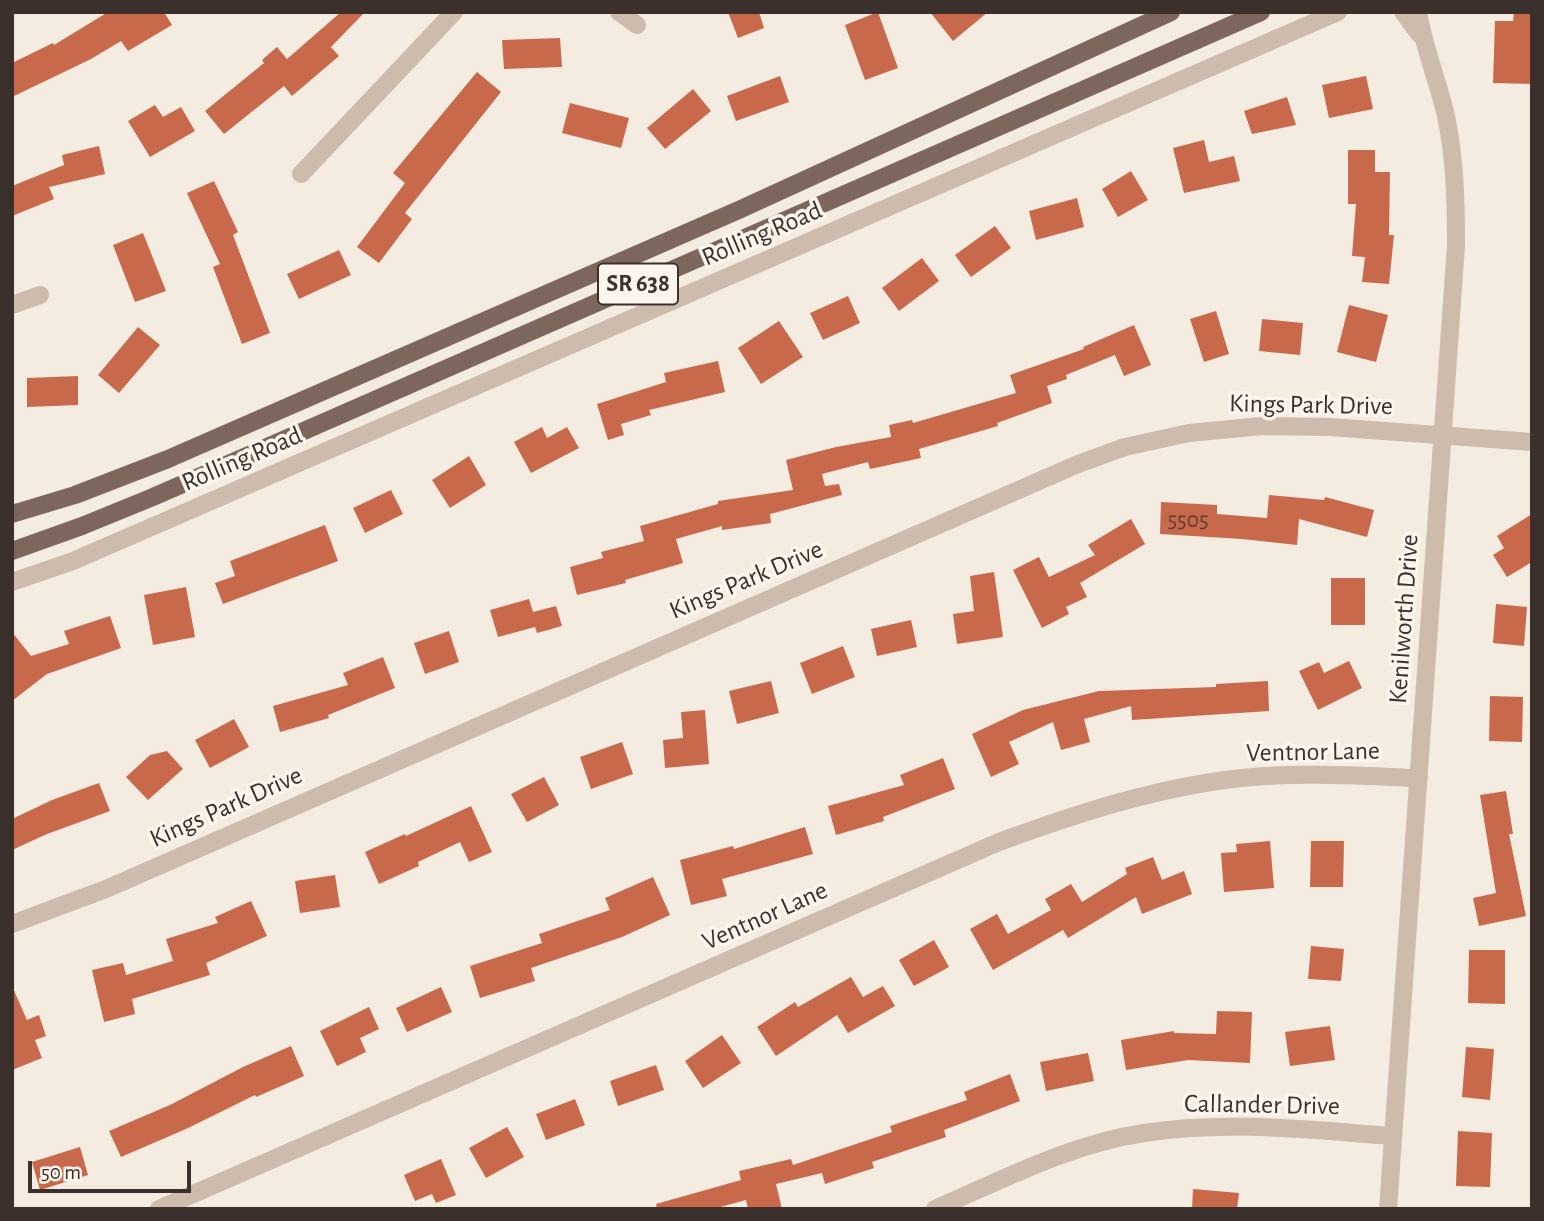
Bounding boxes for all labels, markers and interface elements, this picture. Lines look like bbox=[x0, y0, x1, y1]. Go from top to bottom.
street label: Rolling Road bbox=[697, 195, 827, 273]
road number: SR 638 bbox=[598, 264, 678, 304]
street label: Kings Park Drive bbox=[1229, 388, 1393, 422]
street label: Rolling Road bbox=[177, 420, 307, 498]
house number: 5505 bbox=[1168, 506, 1208, 534]
street label: Kenilworth Drive bbox=[1383, 533, 1425, 705]
street label: Kings Park Drive bbox=[665, 534, 827, 626]
street label: Ventnor Lane bbox=[1246, 735, 1380, 769]
street label: Kings Park Drive bbox=[145, 759, 307, 855]
street label: Ventnor Lane bbox=[698, 875, 832, 957]
street label: Callander Drive bbox=[1184, 1088, 1340, 1122]
scale bar bbox=[32, 1148, 194, 1192]
text: 50 m bbox=[41, 1162, 81, 1183]

